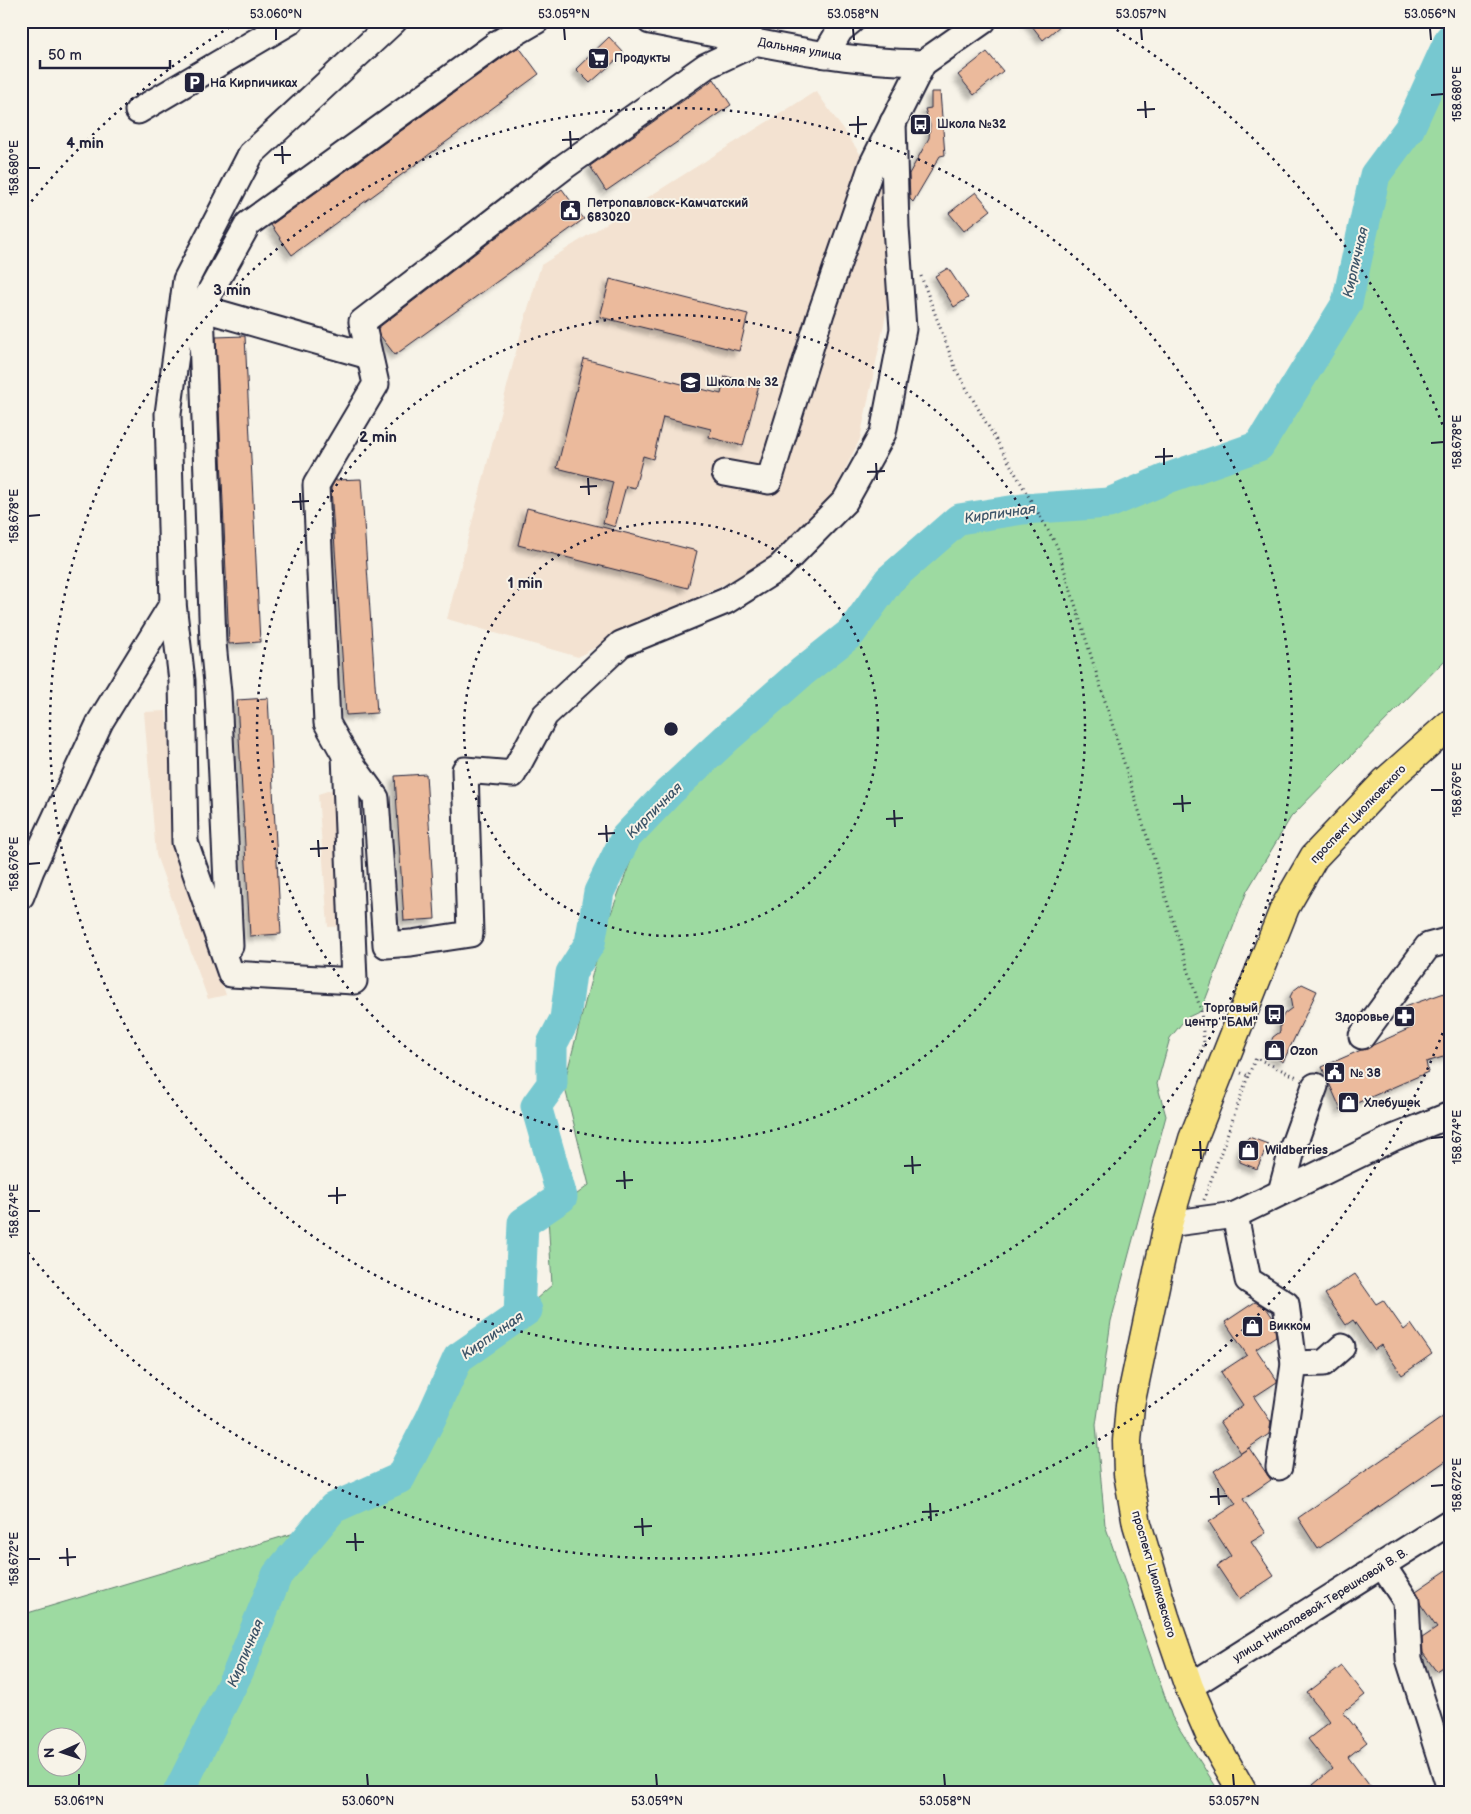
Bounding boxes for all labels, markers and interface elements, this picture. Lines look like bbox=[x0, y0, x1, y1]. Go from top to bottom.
text: 53.060°N bbox=[250, 7, 302, 22]
text: 53.059°N bbox=[538, 7, 590, 22]
text: 53.058°N bbox=[827, 7, 879, 22]
text: 53.057°N bbox=[1116, 7, 1166, 22]
text: 53.056°N bbox=[1404, 7, 1456, 22]
street label: Дальняя улица bbox=[757, 35, 843, 64]
scale bar bbox=[40, 38, 170, 70]
text: 50 m bbox=[48, 46, 82, 65]
supermarket icon: Продукты bbox=[586, 46, 610, 70]
place label: Продукты bbox=[614, 51, 671, 66]
text: 158.680°E bbox=[1450, 66, 1465, 122]
parking icon: На Кирпичиках bbox=[182, 71, 206, 95]
place label: На Кирпичиках bbox=[210, 76, 298, 91]
bus stop icon: Школа №32 bbox=[909, 112, 933, 136]
place label: Школа №32 bbox=[937, 117, 1007, 132]
text: 4 min bbox=[66, 134, 104, 153]
text: 158.680°E bbox=[7, 140, 22, 196]
place label: Петропавловск-Камчатский 683020 bbox=[587, 196, 748, 225]
public building icon: Петропавловск-Камчатский 683020 bbox=[559, 198, 583, 222]
water label: Кирпичная bbox=[1339, 225, 1372, 299]
text: 3 min bbox=[213, 281, 251, 300]
school or university icon: Школа № 32 bbox=[678, 370, 702, 394]
place label: Школа № 32 bbox=[706, 375, 779, 390]
text: 158.678°E bbox=[1450, 415, 1465, 469]
text: 2 min bbox=[359, 428, 397, 447]
text: 158.678°E bbox=[7, 489, 22, 543]
water label: Кирпичная bbox=[963, 500, 1037, 527]
text: 1 min bbox=[507, 574, 543, 593]
centre of rings bbox=[662, 720, 680, 738]
street label: проспект Циолковского bbox=[1307, 762, 1409, 867]
text: 158.676°E bbox=[1450, 763, 1465, 817]
water label: Кирпичная bbox=[623, 779, 686, 842]
text: 158.676°E bbox=[7, 837, 22, 891]
place label: Торговый центр "БАМ" bbox=[1185, 1001, 1258, 1030]
bus stop icon: Торговый центр "БАМ" bbox=[1262, 1003, 1286, 1027]
pharmacy icon: Здоровье bbox=[1393, 1005, 1417, 1029]
place label: Здоровье bbox=[1335, 1010, 1389, 1025]
shop icon: Ozon bbox=[1262, 1039, 1286, 1063]
place label: Ozon bbox=[1290, 1044, 1318, 1059]
public building icon: № 38 bbox=[1322, 1061, 1346, 1085]
place label: № 38 bbox=[1350, 1066, 1381, 1081]
shop icon: Хлебушек bbox=[1336, 1091, 1360, 1115]
place label: Хлебушек bbox=[1363, 1096, 1421, 1111]
text: 158.674°E bbox=[1450, 1110, 1465, 1164]
shop icon: Wildberries bbox=[1237, 1138, 1261, 1162]
place label: Wildberries bbox=[1265, 1143, 1328, 1158]
text: 158.674°E bbox=[7, 1184, 22, 1238]
water label: Кирпичная bbox=[458, 1308, 527, 1363]
shop icon: Викком bbox=[1241, 1314, 1265, 1338]
place label: Викком bbox=[1269, 1319, 1311, 1334]
text: 158.672°E bbox=[1450, 1458, 1465, 1512]
street label: проспект Циолковского bbox=[1128, 1509, 1179, 1639]
text: 158.672°E bbox=[7, 1532, 22, 1586]
street label: улица Николаевой-Терешковой В. В. bbox=[1230, 1545, 1410, 1666]
water label: Кирпичная bbox=[224, 1617, 267, 1690]
north arrow bbox=[38, 1726, 88, 1776]
text: N bbox=[41, 1747, 58, 1758]
text: 53.061°N bbox=[54, 1794, 104, 1809]
text: 53.060°N bbox=[342, 1794, 394, 1809]
text: 53.059°N bbox=[631, 1794, 683, 1809]
text: 53.058°N bbox=[919, 1794, 971, 1809]
text: 53.057°N bbox=[1209, 1794, 1259, 1809]

